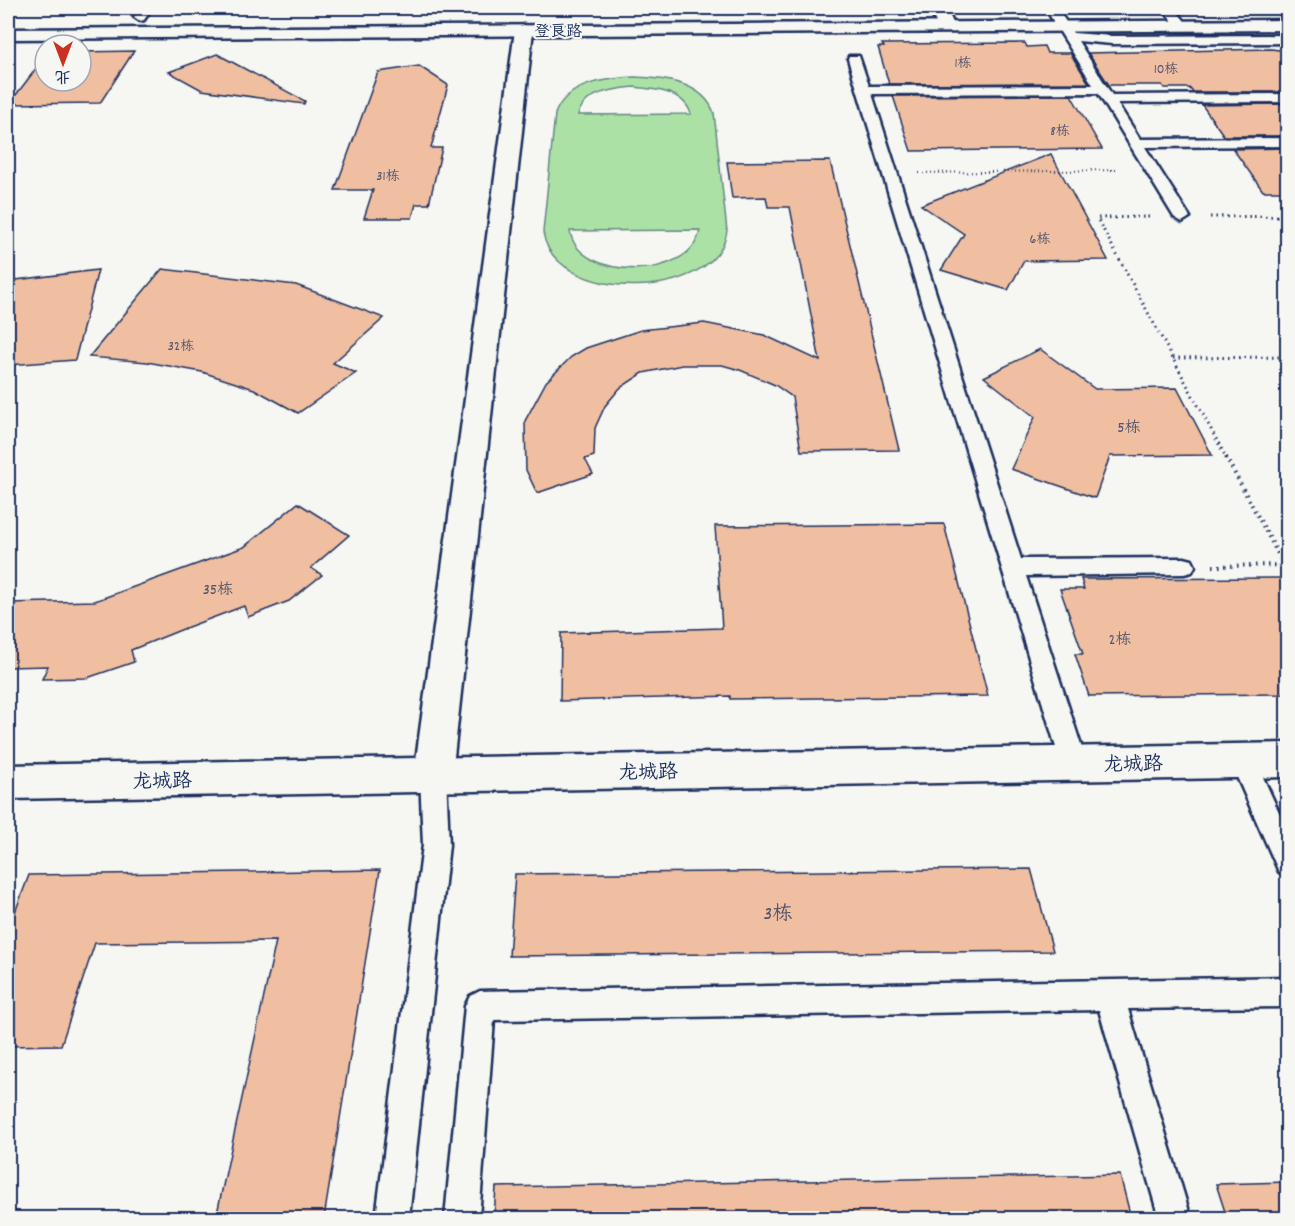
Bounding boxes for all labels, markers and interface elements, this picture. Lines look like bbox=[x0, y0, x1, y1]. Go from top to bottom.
street label: 登良路 bbox=[534, 21, 582, 44]
north arrow bbox=[33, 33, 93, 93]
house number: 1栋 bbox=[954, 54, 972, 74]
house number: 10栋 bbox=[1154, 60, 1178, 80]
text: 北 bbox=[55, 64, 71, 87]
house number: 8栋 bbox=[1050, 122, 1070, 142]
house number: 31栋 bbox=[376, 167, 400, 187]
house number: 6栋 bbox=[1030, 230, 1050, 250]
house number: 32栋 bbox=[168, 337, 194, 357]
house number: 5栋 bbox=[1117, 417, 1141, 440]
house number: 35栋 bbox=[203, 579, 233, 602]
house number: 2栋 bbox=[1109, 629, 1132, 652]
street label: 龙城路 bbox=[1103, 751, 1164, 781]
street label: 龙城路 bbox=[618, 759, 679, 789]
street label: 龙城路 bbox=[132, 768, 193, 798]
house number: 3栋 bbox=[764, 901, 792, 929]

